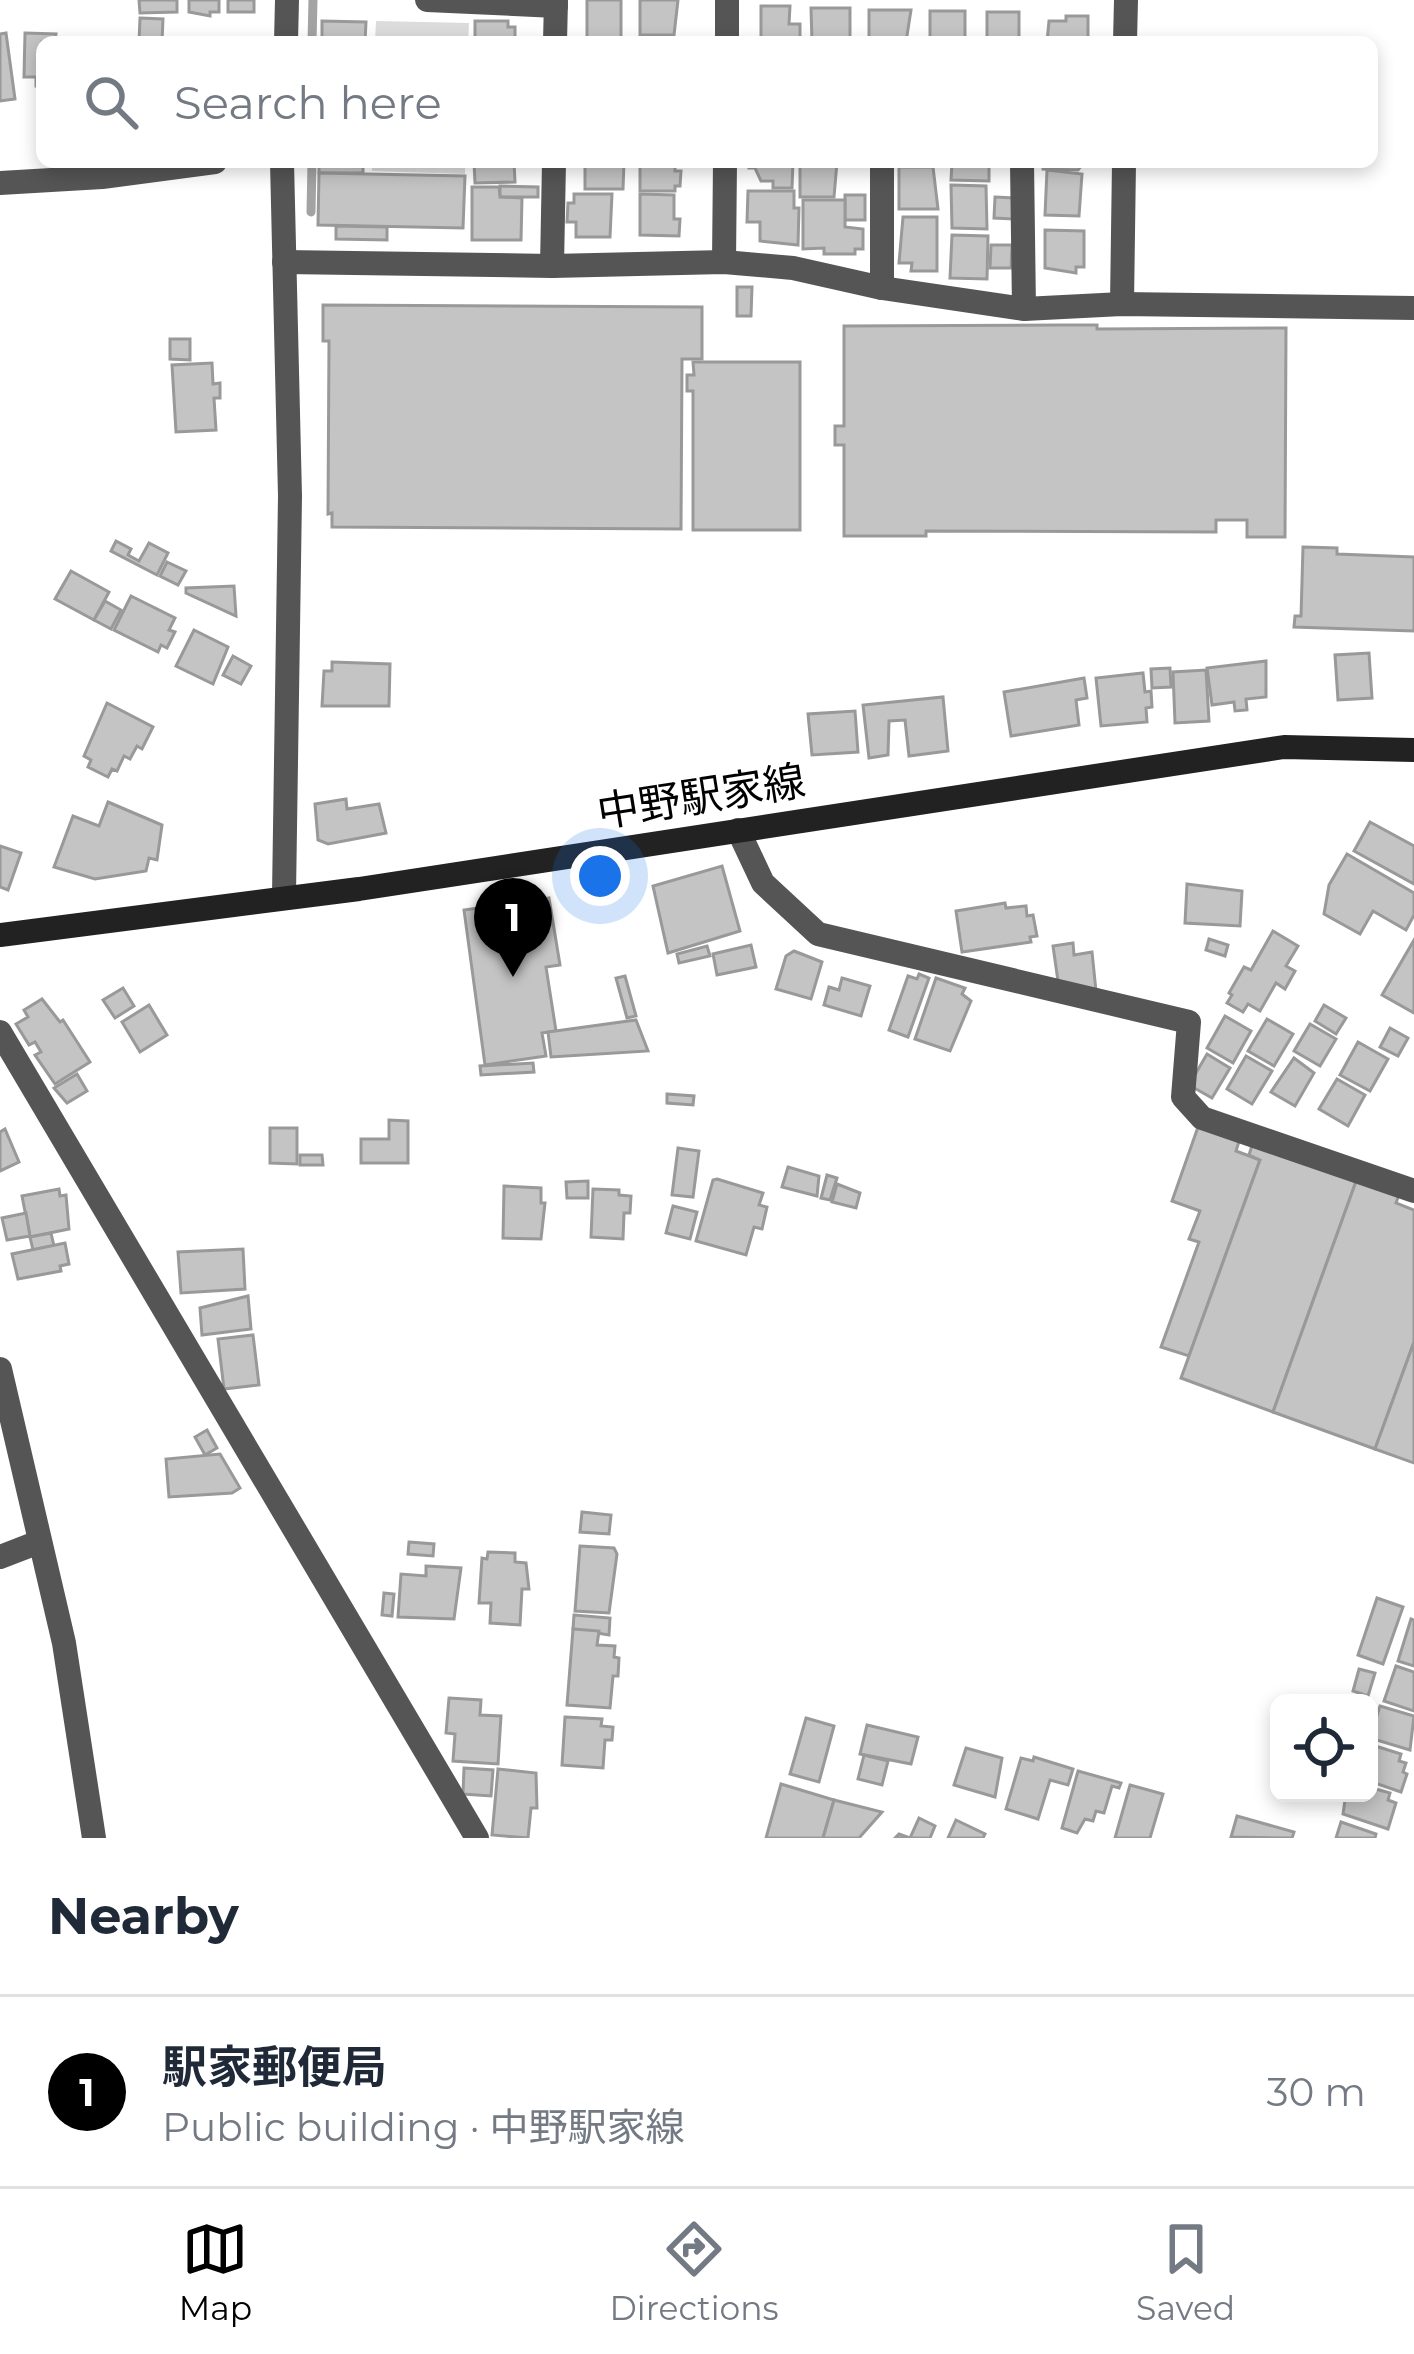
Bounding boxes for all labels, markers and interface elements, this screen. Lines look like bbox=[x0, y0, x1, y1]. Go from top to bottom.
search box bbox=[36, 36, 1378, 168]
icon: search bbox=[78, 69, 144, 135]
text: Search here bbox=[174, 75, 442, 130]
street label: 中野駅家線 bbox=[593, 754, 809, 838]
your location bbox=[570, 846, 630, 906]
pin: 1 bbox=[474, 878, 552, 977]
map controls bbox=[1270, 1694, 1378, 1802]
button: locate bbox=[1270, 1694, 1378, 1802]
text: Nearby bbox=[48, 1885, 239, 1947]
text: 駅家郵便局 bbox=[162, 2039, 387, 2094]
text: 1 bbox=[79, 2068, 95, 2116]
text: 30 m bbox=[1267, 2068, 1366, 2116]
text: Public building · 中野駅家線 bbox=[162, 2103, 685, 2151]
tab: Map bbox=[179, 2216, 252, 2328]
tab: Directions bbox=[610, 2216, 779, 2328]
tab: Saved bbox=[1136, 2216, 1235, 2328]

